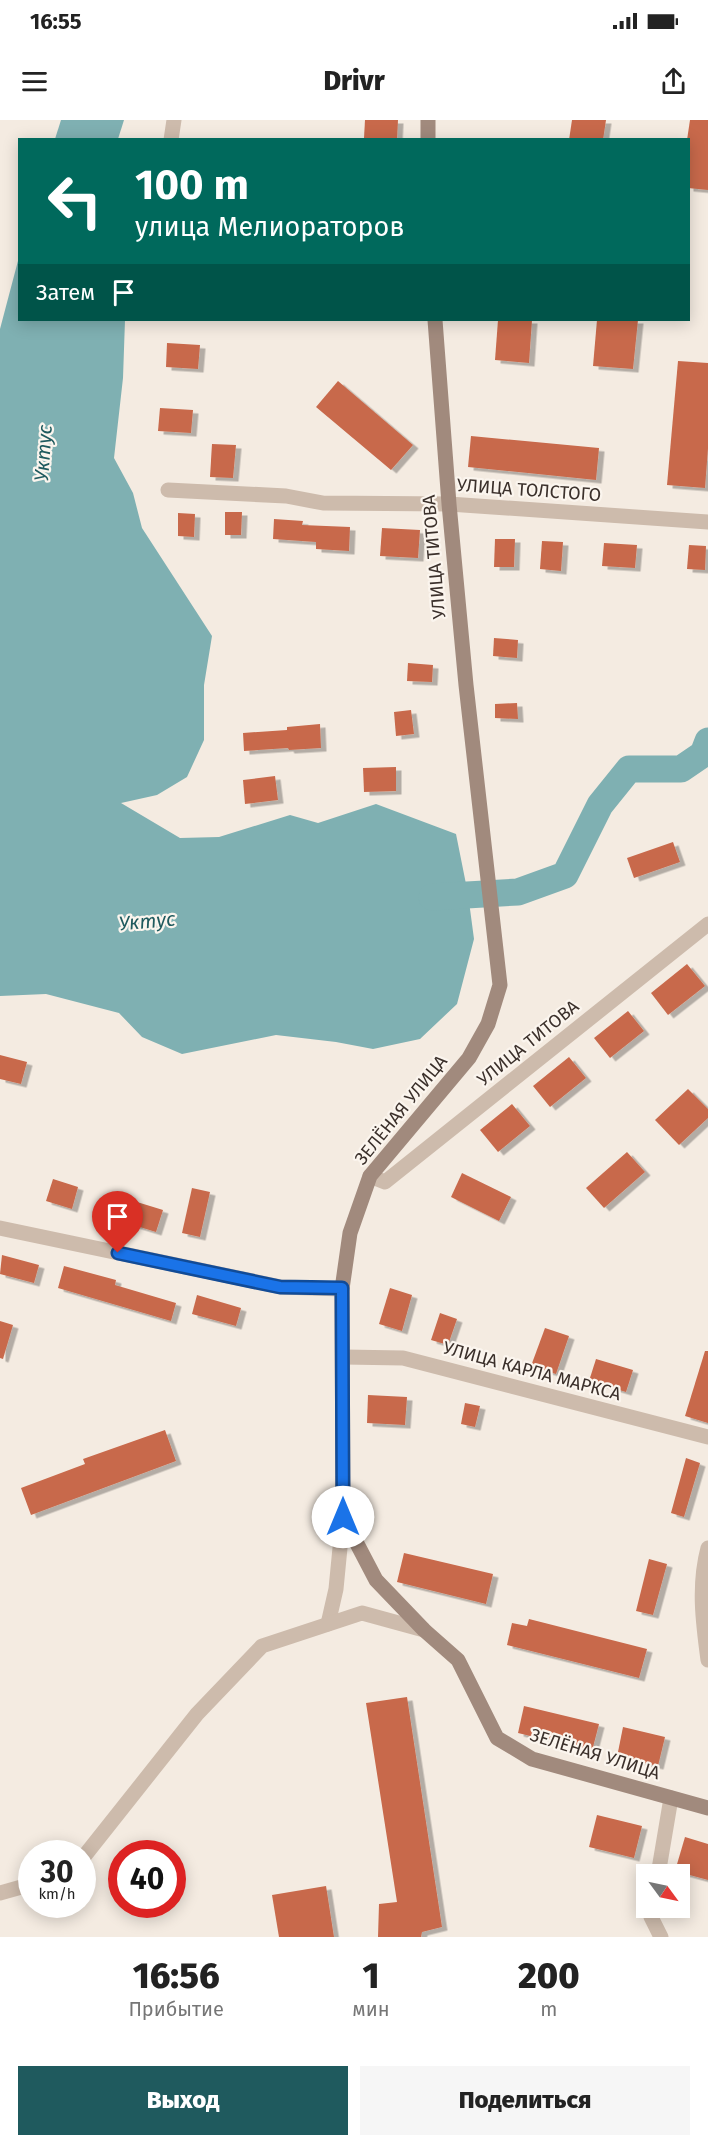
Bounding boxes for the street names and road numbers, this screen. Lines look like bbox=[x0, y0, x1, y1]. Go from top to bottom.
street label: УЛИЦА ТОЛСТОГО bbox=[456, 474, 602, 506]
street label: УЛИЦА ТИТОВА bbox=[418, 493, 450, 620]
street label: УЛИЦА ТИТОВА bbox=[473, 995, 584, 1091]
street label: ЗЕЛЁНАЯ УЛИЦА bbox=[350, 1050, 452, 1169]
street label: УЛИЦА КАРЛА МАРКСА bbox=[441, 1337, 624, 1406]
street label: ЗЕЛЁНАЯ УЛИЦА bbox=[527, 1724, 663, 1784]

